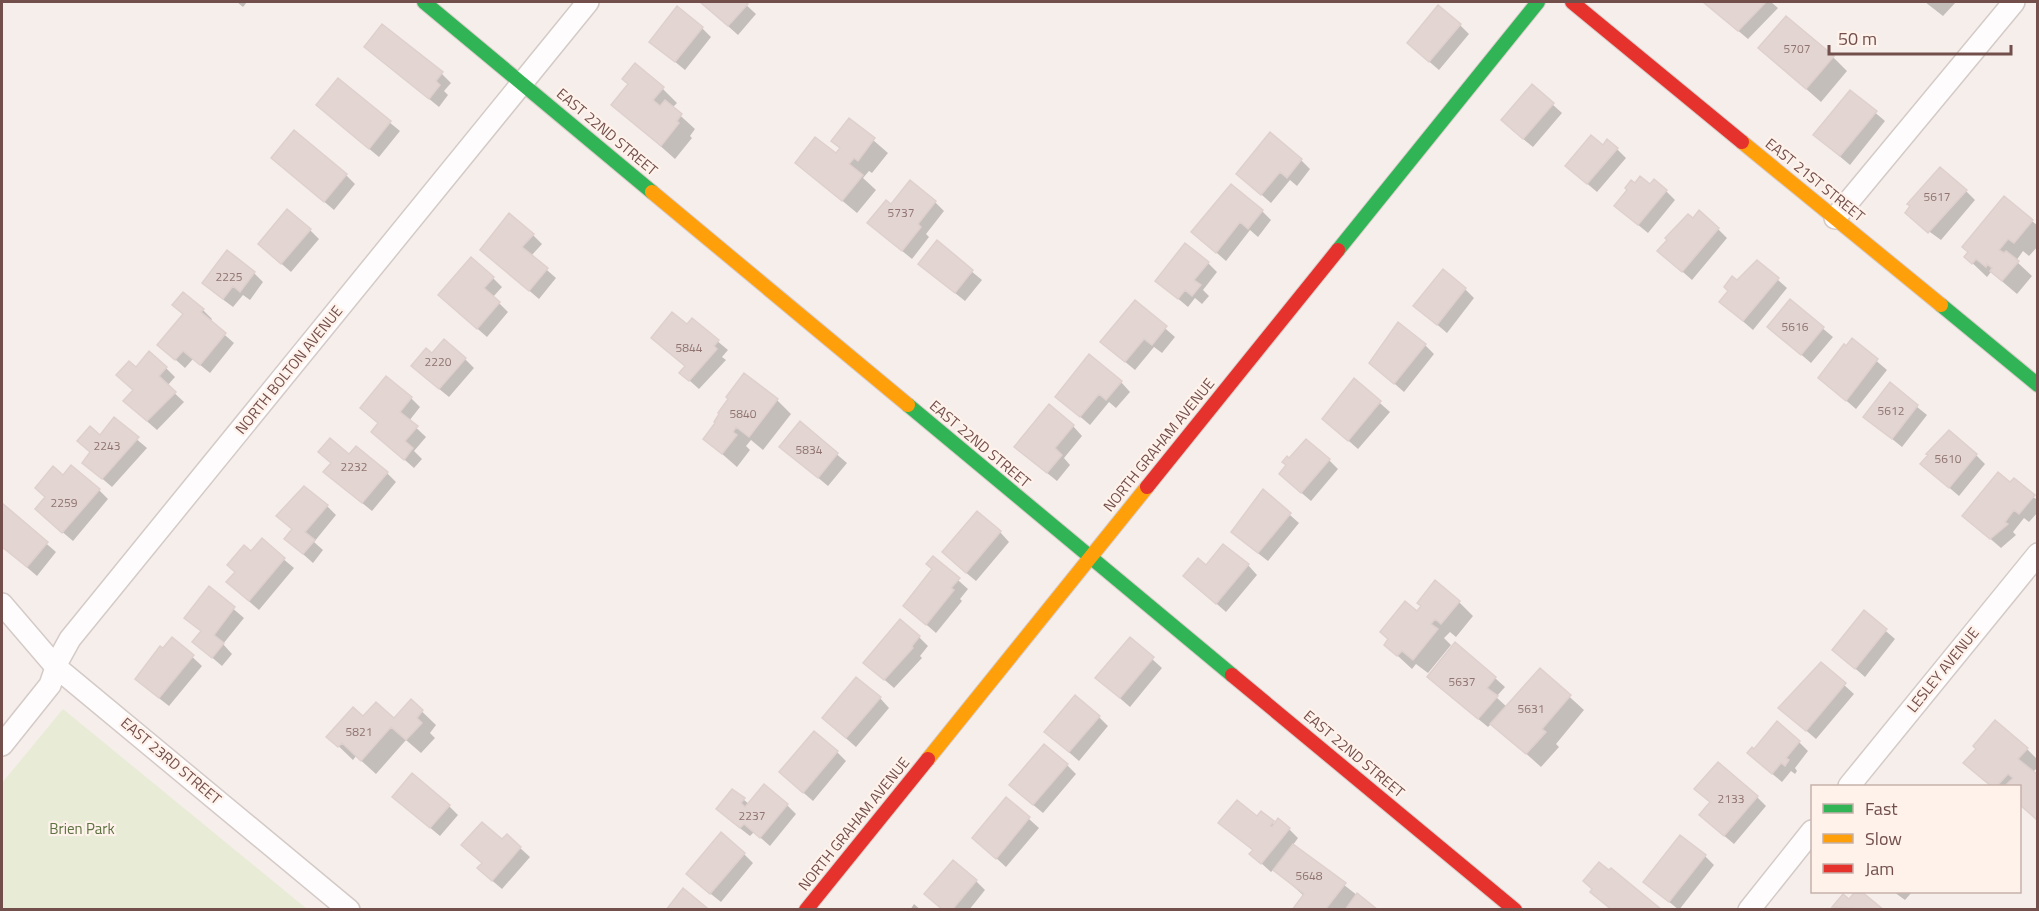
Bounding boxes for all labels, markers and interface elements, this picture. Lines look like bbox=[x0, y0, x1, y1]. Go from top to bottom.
scale bar bbox=[1829, 18, 2010, 56]
text: 50 m bbox=[1838, 25, 1877, 52]
house number: 5707 bbox=[1784, 39, 1810, 58]
street label: EAST 22ND STREET bbox=[552, 82, 663, 181]
street label: EAST 21ST STREET bbox=[1761, 132, 1870, 227]
house number: 5617 bbox=[1924, 187, 1950, 206]
house number: 5737 bbox=[888, 203, 914, 222]
house number: 2225 bbox=[216, 267, 243, 286]
street label: NORTH BOLTON AVENUE bbox=[229, 300, 348, 439]
house number: 5616 bbox=[1782, 317, 1809, 336]
house number: 5844 bbox=[676, 338, 703, 357]
house number: 2220 bbox=[425, 352, 452, 371]
street label: NORTH GRAHAM AVENUE bbox=[1097, 373, 1220, 517]
street label: EAST 22ND STREET bbox=[925, 394, 1036, 493]
house number: 5612 bbox=[1878, 401, 1904, 420]
house number: 5840 bbox=[730, 404, 757, 423]
house number: 2243 bbox=[94, 436, 120, 455]
house number: 5834 bbox=[796, 440, 823, 459]
house number: 5610 bbox=[1935, 449, 1962, 468]
house number: 2232 bbox=[341, 457, 367, 476]
house number: 2259 bbox=[51, 493, 78, 512]
street label: LESLEY AVENUE bbox=[1901, 622, 1984, 717]
house number: 5637 bbox=[1449, 672, 1475, 691]
house number: 5631 bbox=[1518, 699, 1544, 718]
street label: EAST 22ND STREET bbox=[1299, 704, 1410, 803]
street label: EAST 23RD STREET bbox=[116, 712, 227, 810]
house number: 5821 bbox=[346, 722, 372, 741]
street label: NORTH GRAHAM AVENUE bbox=[792, 752, 915, 896]
legend bbox=[1811, 785, 2021, 893]
house number: 2133 bbox=[1718, 789, 1744, 808]
text: Fast bbox=[1865, 795, 1898, 822]
house number: 2237 bbox=[739, 806, 765, 825]
park label: Brien Park bbox=[49, 817, 115, 840]
text: Slow bbox=[1865, 825, 1902, 852]
text: Jam bbox=[1865, 855, 1894, 882]
house number: 5648 bbox=[1296, 866, 1323, 885]

